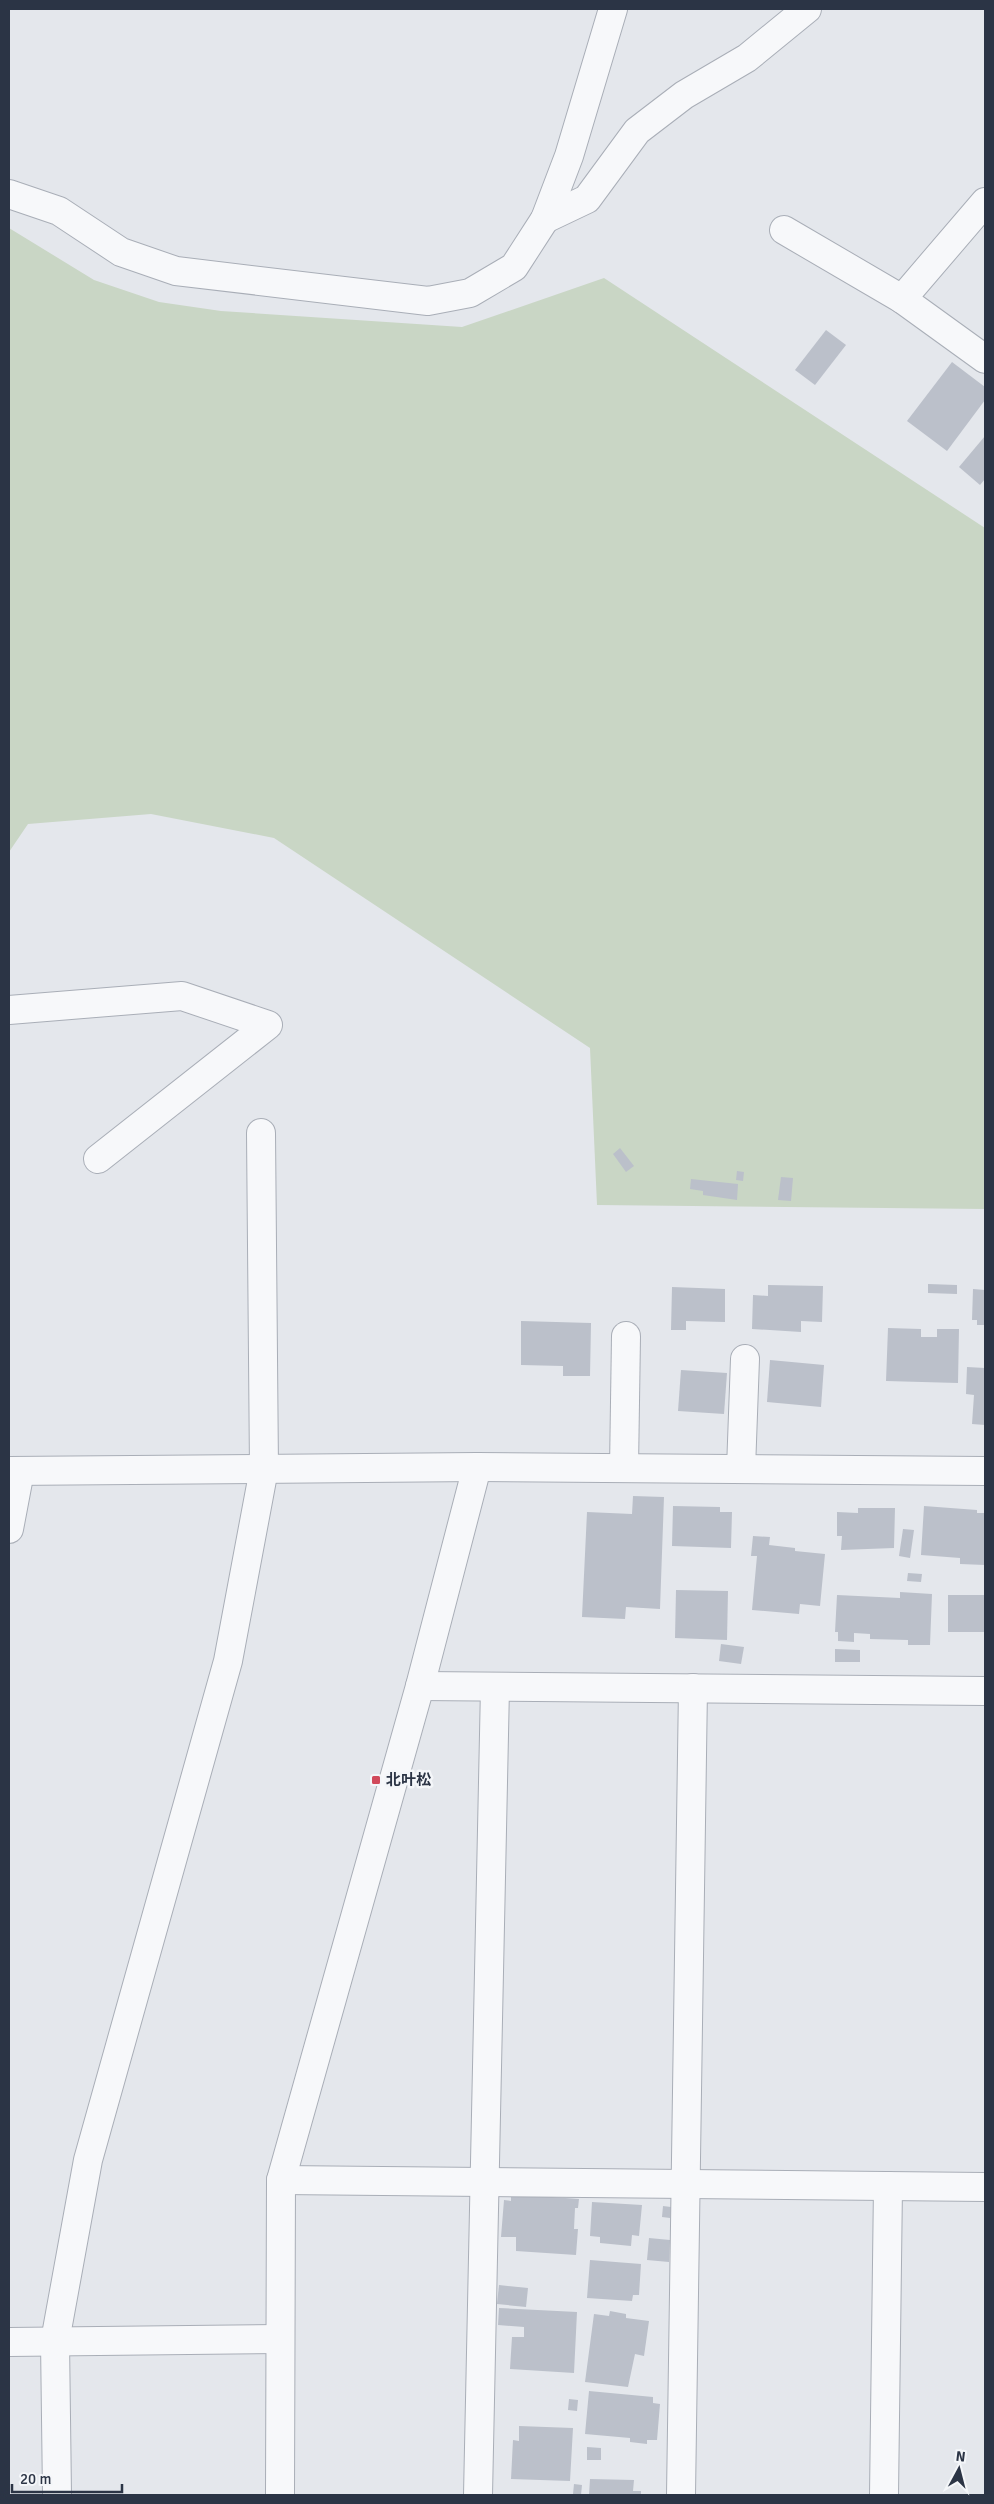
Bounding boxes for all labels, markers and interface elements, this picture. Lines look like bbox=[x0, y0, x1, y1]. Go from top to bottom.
place label: 北叶松 bbox=[386, 1771, 431, 1789]
marker: 北叶松 bbox=[370, 1774, 382, 1786]
north arrow bbox=[934, 2444, 984, 2494]
text: N bbox=[955, 2448, 966, 2466]
scale bar bbox=[12, 2462, 122, 2494]
text: 20 m bbox=[20, 2470, 51, 2488]

